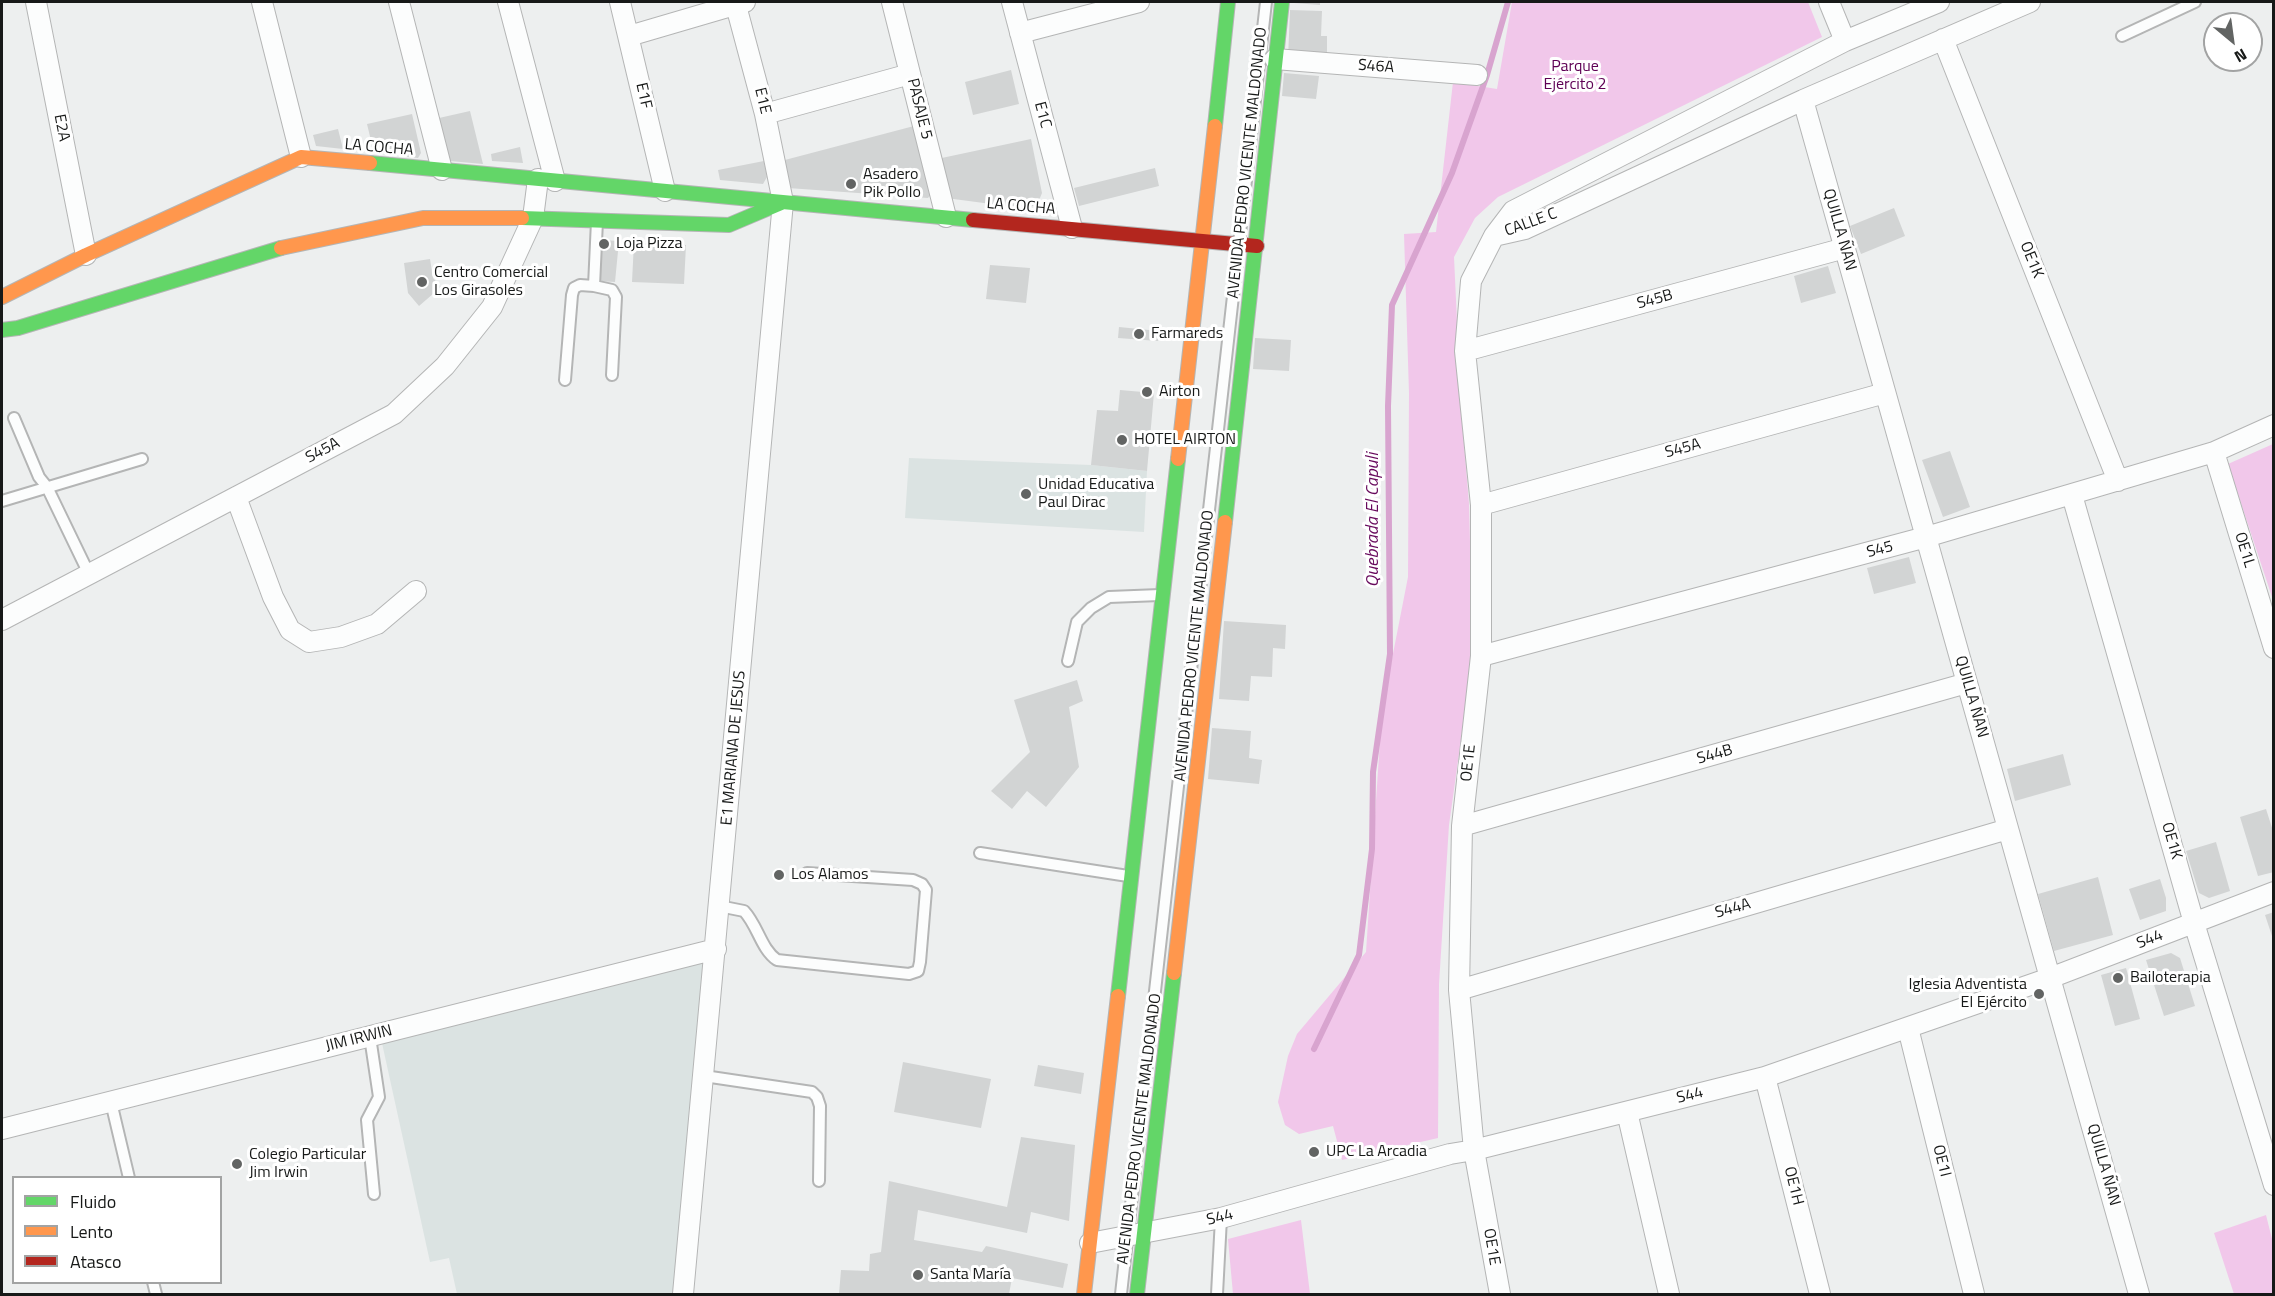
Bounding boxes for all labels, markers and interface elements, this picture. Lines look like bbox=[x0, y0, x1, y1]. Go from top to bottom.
north arrow bbox=[2203, 12, 2263, 72]
street label: AVENIDA PEDRO VICENTE MALDONADO bbox=[1224, 26, 1272, 300]
text: N bbox=[2230, 43, 2251, 69]
street label: S46A bbox=[1357, 56, 1395, 78]
park label: Parque Ejército 2 bbox=[1544, 57, 1606, 95]
street label: PASAJE 5 bbox=[902, 76, 936, 142]
street label: E1F bbox=[631, 81, 655, 111]
street label: E1E bbox=[749, 86, 775, 116]
street label: E1C bbox=[1029, 100, 1055, 130]
street label: E2A bbox=[49, 113, 73, 143]
street label: LA COCHA bbox=[344, 135, 414, 161]
place label: Asadero Pik Pollo bbox=[863, 165, 921, 203]
marker: Asadero Pik Pollo bbox=[844, 177, 858, 191]
street label: QUILLA ÑAN bbox=[1818, 187, 1860, 273]
street label: LA COCHA bbox=[986, 194, 1056, 220]
street label: CALLE C bbox=[1502, 205, 1560, 241]
place label: Loja Pizza bbox=[616, 234, 683, 254]
marker: Loja Pizza bbox=[597, 237, 611, 251]
street label: OE1K bbox=[2015, 239, 2047, 281]
place label: Centro Comercial Los Girasoles bbox=[434, 263, 548, 301]
marker: Centro Comercial Los Girasoles bbox=[415, 275, 429, 289]
street label: S45B bbox=[1635, 286, 1675, 314]
place label: Farmareds bbox=[1151, 324, 1223, 344]
marker: Farmareds bbox=[1132, 327, 1146, 341]
place label: Airton bbox=[1159, 382, 1200, 402]
marker: Airton bbox=[1140, 385, 1154, 399]
place label: HOTEL AIRTON bbox=[1134, 430, 1236, 450]
marker: HOTEL AIRTON bbox=[1115, 433, 1129, 447]
street label: S45A bbox=[303, 434, 343, 468]
street label: S45A bbox=[1663, 435, 1703, 463]
water label: Quebrada El Capuli bbox=[1363, 453, 1385, 587]
place label: Unidad Educativa Paul Dirac bbox=[1038, 475, 1154, 513]
marker: Unidad Educativa Paul Dirac bbox=[1019, 487, 1033, 501]
street label: AVENIDA PEDRO VICENTE MALDONADO bbox=[1171, 509, 1219, 783]
street label: OE1L bbox=[2230, 530, 2258, 570]
street label: S45 bbox=[1865, 537, 1895, 563]
street label: QUILLA ÑAN bbox=[1950, 654, 1992, 740]
street label: E1 MARIANA DE JESUS bbox=[718, 670, 750, 826]
street label: S44B bbox=[1695, 741, 1735, 769]
street label: OE1E bbox=[1458, 743, 1480, 783]
street label: OE1K bbox=[2157, 820, 2185, 862]
place label: Los Alamos bbox=[791, 865, 869, 885]
marker: Los Alamos bbox=[772, 868, 786, 882]
street label: S44A bbox=[1713, 895, 1753, 923]
street label: S44 bbox=[2134, 926, 2166, 954]
place label: Bailoterapia bbox=[2130, 968, 2211, 988]
marker: Bailoterapia bbox=[2111, 971, 2125, 985]
place label: Iglesia Adventista El Ejército bbox=[1908, 975, 2027, 1013]
marker: Iglesia Adventista El Ejército bbox=[2032, 987, 2046, 1001]
street label: AVENIDA PEDRO VICENTE MALDONADO bbox=[1114, 992, 1166, 1266]
street label: JIM IRWIN bbox=[324, 1021, 394, 1057]
street label: S44 bbox=[1675, 1083, 1705, 1109]
street label: QUILLA ÑAN bbox=[2082, 1122, 2124, 1208]
place label: UPC La Arcadia bbox=[1326, 1142, 1427, 1162]
street label: OE1I bbox=[1928, 1143, 1954, 1179]
place label: Colegio Particular Jim Irwin bbox=[249, 1145, 366, 1183]
marker: UPC La Arcadia bbox=[1307, 1145, 1321, 1159]
marker: Colegio Particular Jim Irwin bbox=[230, 1157, 244, 1171]
street label: OE1H bbox=[1779, 1165, 1807, 1207]
legend bbox=[12, 1176, 222, 1284]
text: Fluido bbox=[70, 1188, 116, 1215]
street label: S44 bbox=[1205, 1205, 1235, 1231]
text: Lento bbox=[70, 1218, 113, 1245]
street label: OE1E bbox=[1478, 1227, 1504, 1267]
text: Atasco bbox=[70, 1248, 121, 1275]
place label: Santa María bbox=[930, 1265, 1011, 1285]
marker: Santa María bbox=[911, 1268, 925, 1282]

